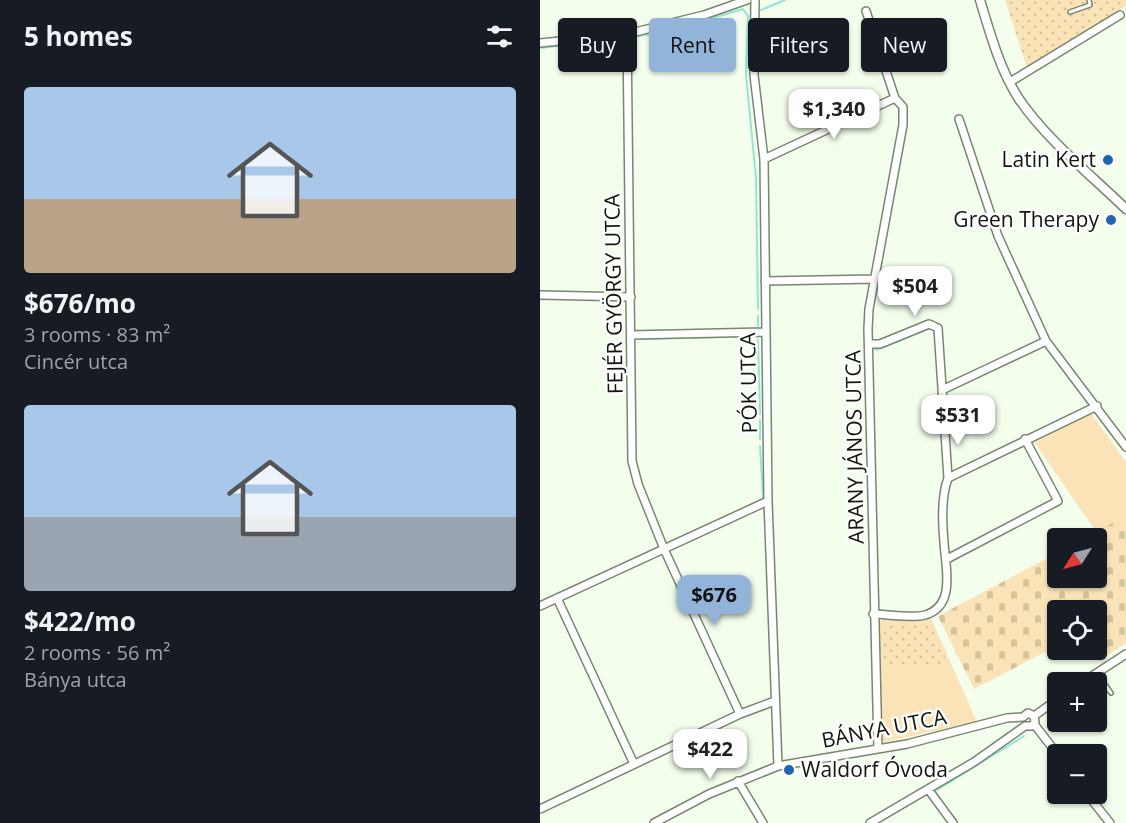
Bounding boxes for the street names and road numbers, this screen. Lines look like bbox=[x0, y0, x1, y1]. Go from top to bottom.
street label: FEJÉR GYÖRGY UTCA bbox=[597, 193, 629, 394]
street label: PÓK UTCA bbox=[733, 332, 763, 434]
street label: ARANY JÁNOS UTCA bbox=[838, 349, 870, 544]
street label: BÁNYA UTCA bbox=[819, 702, 949, 754]

